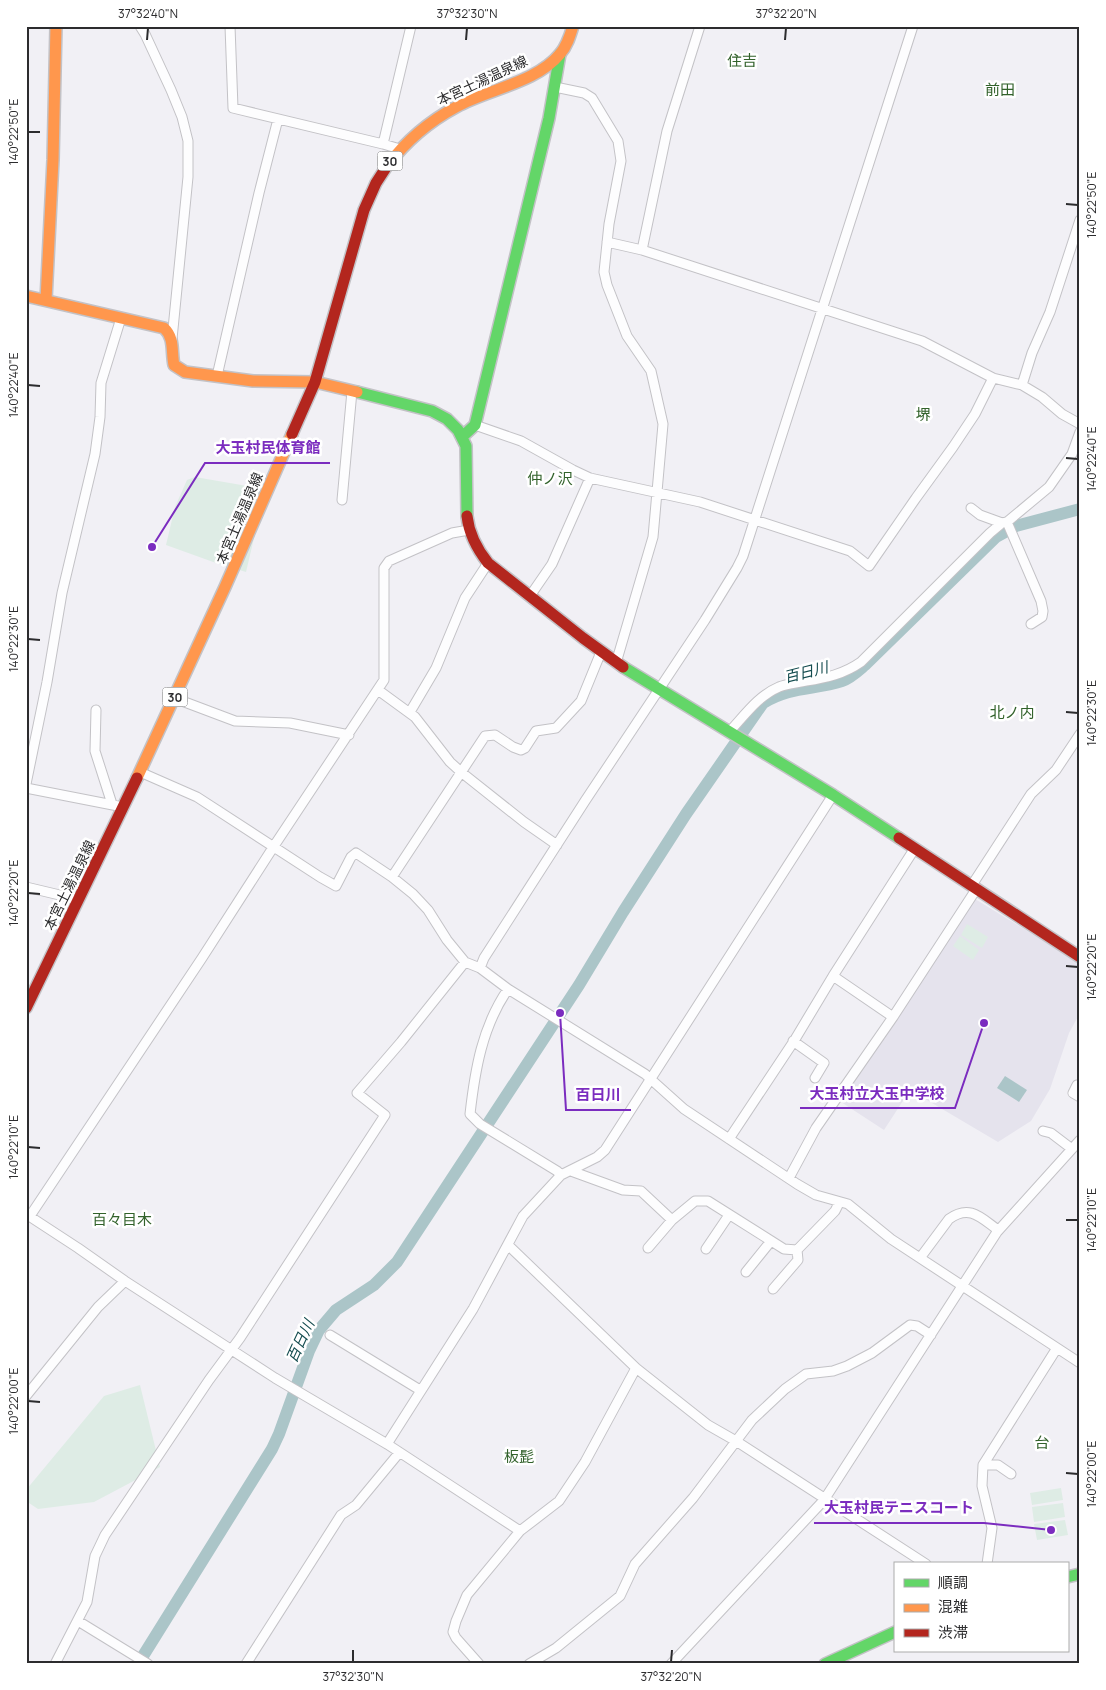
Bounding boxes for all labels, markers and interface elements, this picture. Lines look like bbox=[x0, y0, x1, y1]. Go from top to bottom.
text: 37°32'40"N bbox=[118, 5, 178, 22]
text: 37°32'30"N bbox=[437, 5, 497, 22]
text: 37°32'20"N bbox=[755, 5, 817, 22]
district label: 住吉 bbox=[727, 50, 757, 71]
street label: 本宮土湯温泉線 bbox=[434, 51, 530, 109]
district label: 前田 bbox=[985, 79, 1015, 100]
text: 140°22'50"E bbox=[5, 99, 22, 165]
road number: 30 bbox=[378, 152, 402, 170]
text: 140°22'50"E bbox=[1083, 172, 1100, 238]
text: 140°22'40"E bbox=[5, 352, 22, 418]
district label: 堺 bbox=[915, 404, 931, 425]
text: 140°22'40"E bbox=[1083, 426, 1100, 492]
callout: 大玉村民体育館 bbox=[205, 433, 330, 463]
text: 大玉村民体育館 bbox=[215, 437, 321, 458]
district label: 仲ノ沢 bbox=[527, 468, 573, 489]
street label: 本宮土湯温泉線 bbox=[211, 469, 267, 567]
text: 140°22'30"E bbox=[5, 606, 22, 672]
water label: 百日川 bbox=[782, 656, 832, 688]
text: 140°22'30"E bbox=[1083, 680, 1100, 746]
road number: 30 bbox=[162, 688, 188, 706]
district label: 北ノ内 bbox=[989, 702, 1035, 723]
street label: 本宮土湯温泉線 bbox=[39, 837, 99, 933]
text: 140°22'20"E bbox=[5, 860, 22, 926]
text: 140°22'20"E bbox=[1083, 934, 1100, 1000]
callout: 大玉村立大玉中学校 bbox=[800, 1078, 955, 1108]
callout: 百日川 bbox=[566, 1080, 631, 1110]
text: 大玉村立大玉中学校 bbox=[809, 1083, 945, 1104]
text: 百日川 bbox=[575, 1084, 621, 1105]
text: 140°22'10"E bbox=[5, 1115, 22, 1179]
text: 140°22'10"E bbox=[1083, 1188, 1100, 1252]
district label: 百々目木 bbox=[92, 1209, 152, 1230]
water label: 百日川 bbox=[281, 1314, 320, 1366]
text: 140°22'00"E bbox=[5, 1367, 22, 1434]
district label: 台 bbox=[1034, 1432, 1050, 1453]
text: 140°22'00"E bbox=[1083, 1440, 1100, 1507]
district label: 板髭 bbox=[504, 1446, 534, 1467]
callout: 大玉村民テニスコート bbox=[814, 1493, 984, 1523]
text: 大玉村民テニスコート bbox=[824, 1497, 974, 1518]
legend bbox=[894, 1562, 1068, 1652]
text: 順調 bbox=[938, 1572, 968, 1593]
text: 混雑 bbox=[938, 1596, 968, 1617]
text: 渋滞 bbox=[938, 1622, 968, 1643]
text: 37°32'30"N bbox=[323, 1668, 383, 1685]
text: 37°32'20"N bbox=[640, 1668, 702, 1685]

